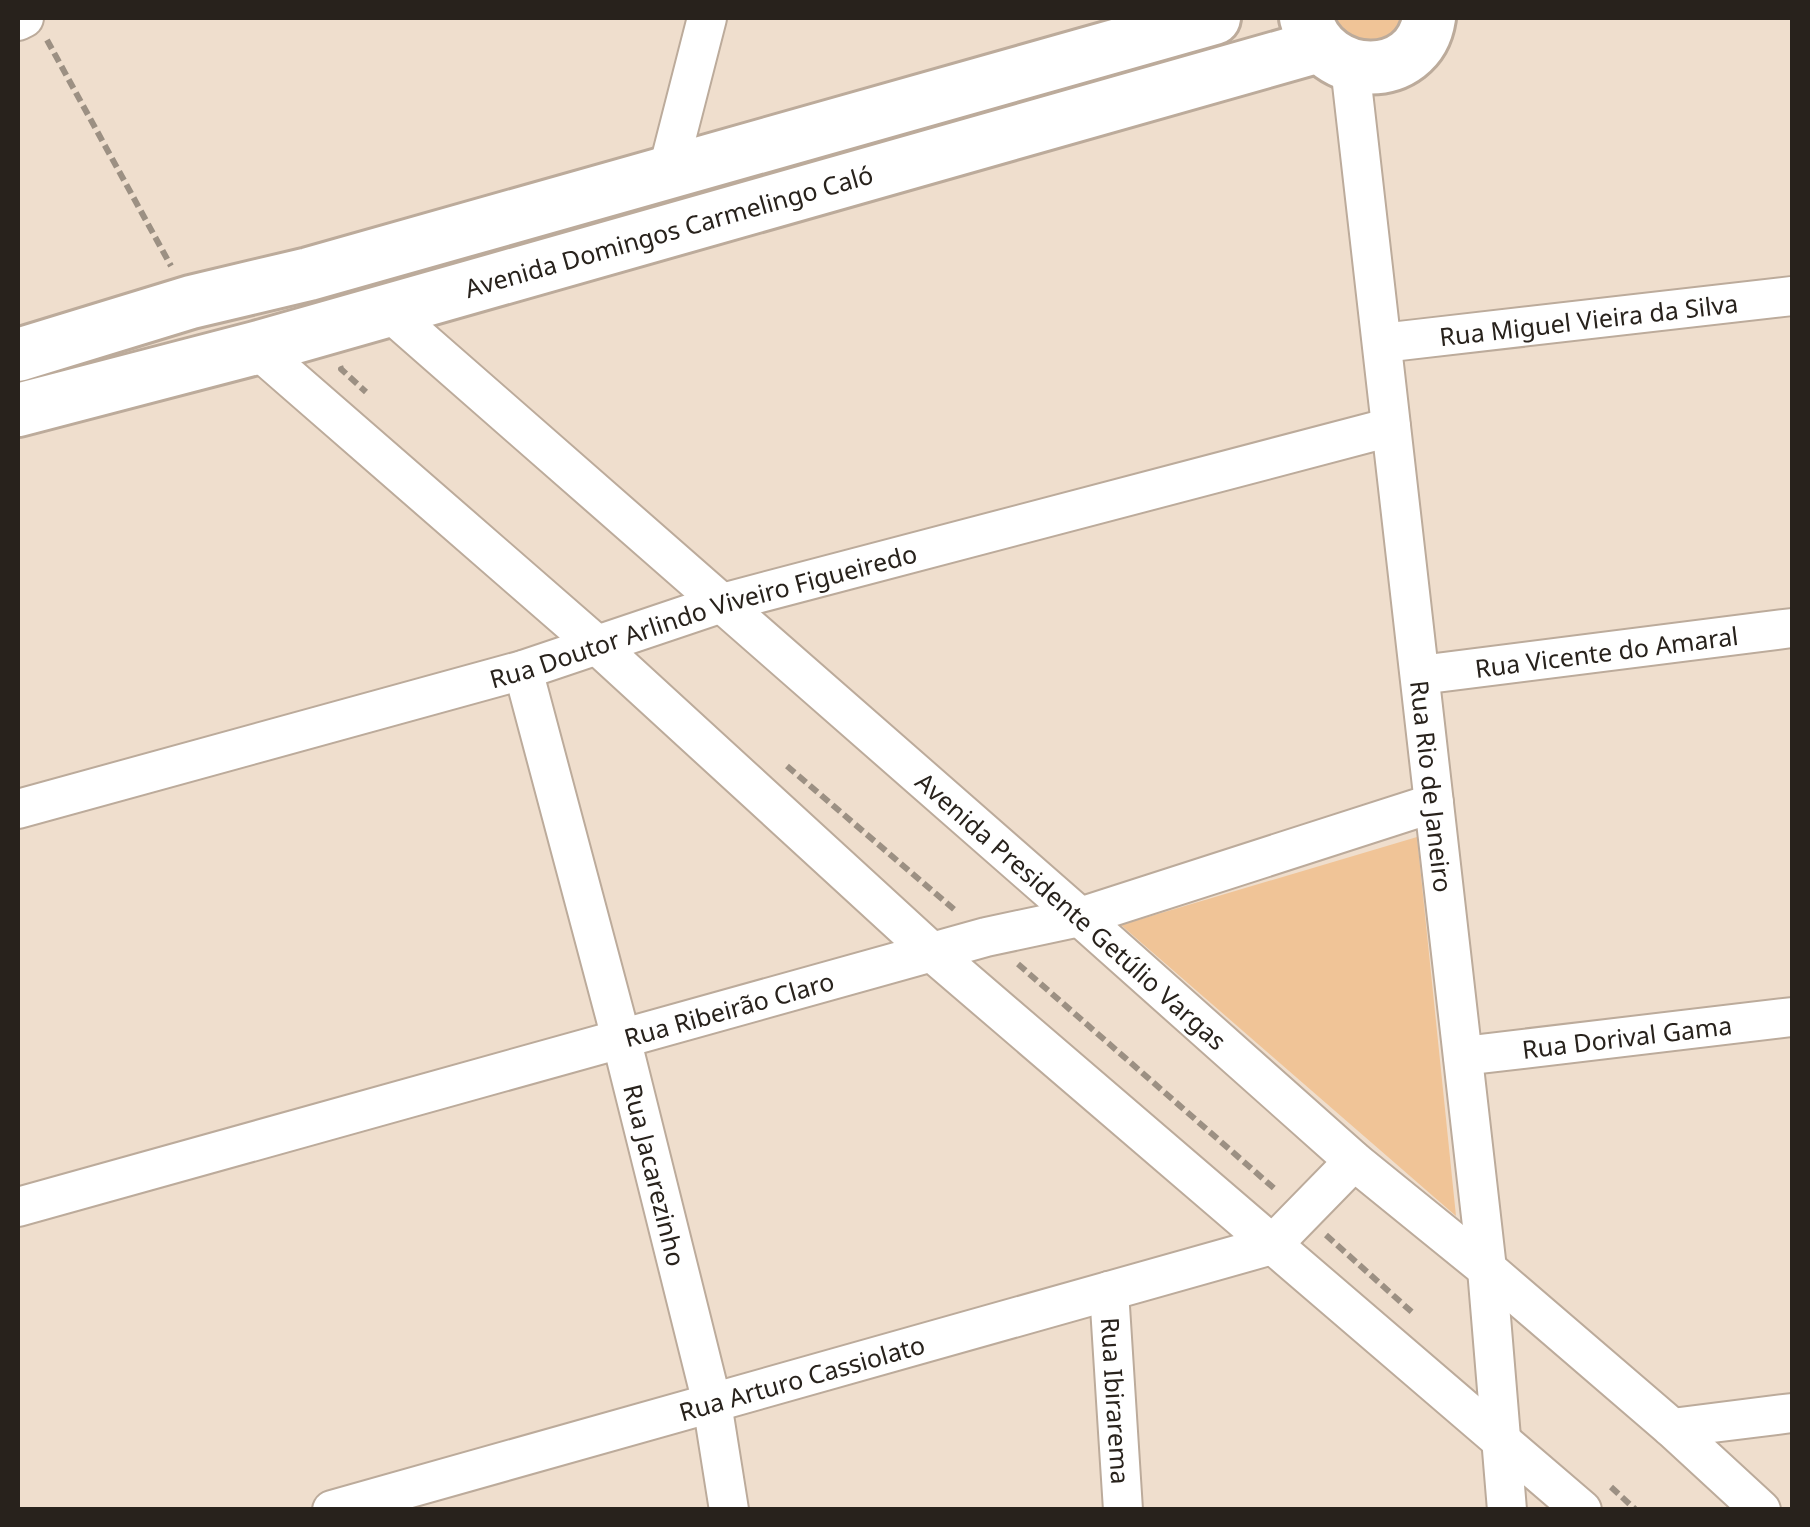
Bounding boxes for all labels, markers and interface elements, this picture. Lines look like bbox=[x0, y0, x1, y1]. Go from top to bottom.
street label: Avenida Domingos Carmelingo Caló bbox=[461, 157, 877, 305]
street label: Rua Miguel Vieira da Silva bbox=[1438, 285, 1740, 353]
street label: Rua Doutor Arlindo Viveiro Figueiredo bbox=[486, 536, 920, 695]
street label: Rua Vicente do Amaral bbox=[1473, 618, 1740, 685]
street label: Rua Rio de Janeiro bbox=[1403, 679, 1461, 894]
street label: Avenida Presidente Getúlio Vargas bbox=[909, 764, 1234, 1057]
street label: Rua Ribeirão Claro bbox=[620, 963, 838, 1054]
street label: Rua Dorival Gama bbox=[1520, 1007, 1734, 1066]
street label: Rua Jacarezinho bbox=[616, 1080, 694, 1270]
street label: Rua Ibirarema bbox=[1094, 1316, 1138, 1485]
street label: Rua Arturo Cassiolato bbox=[675, 1327, 928, 1428]

